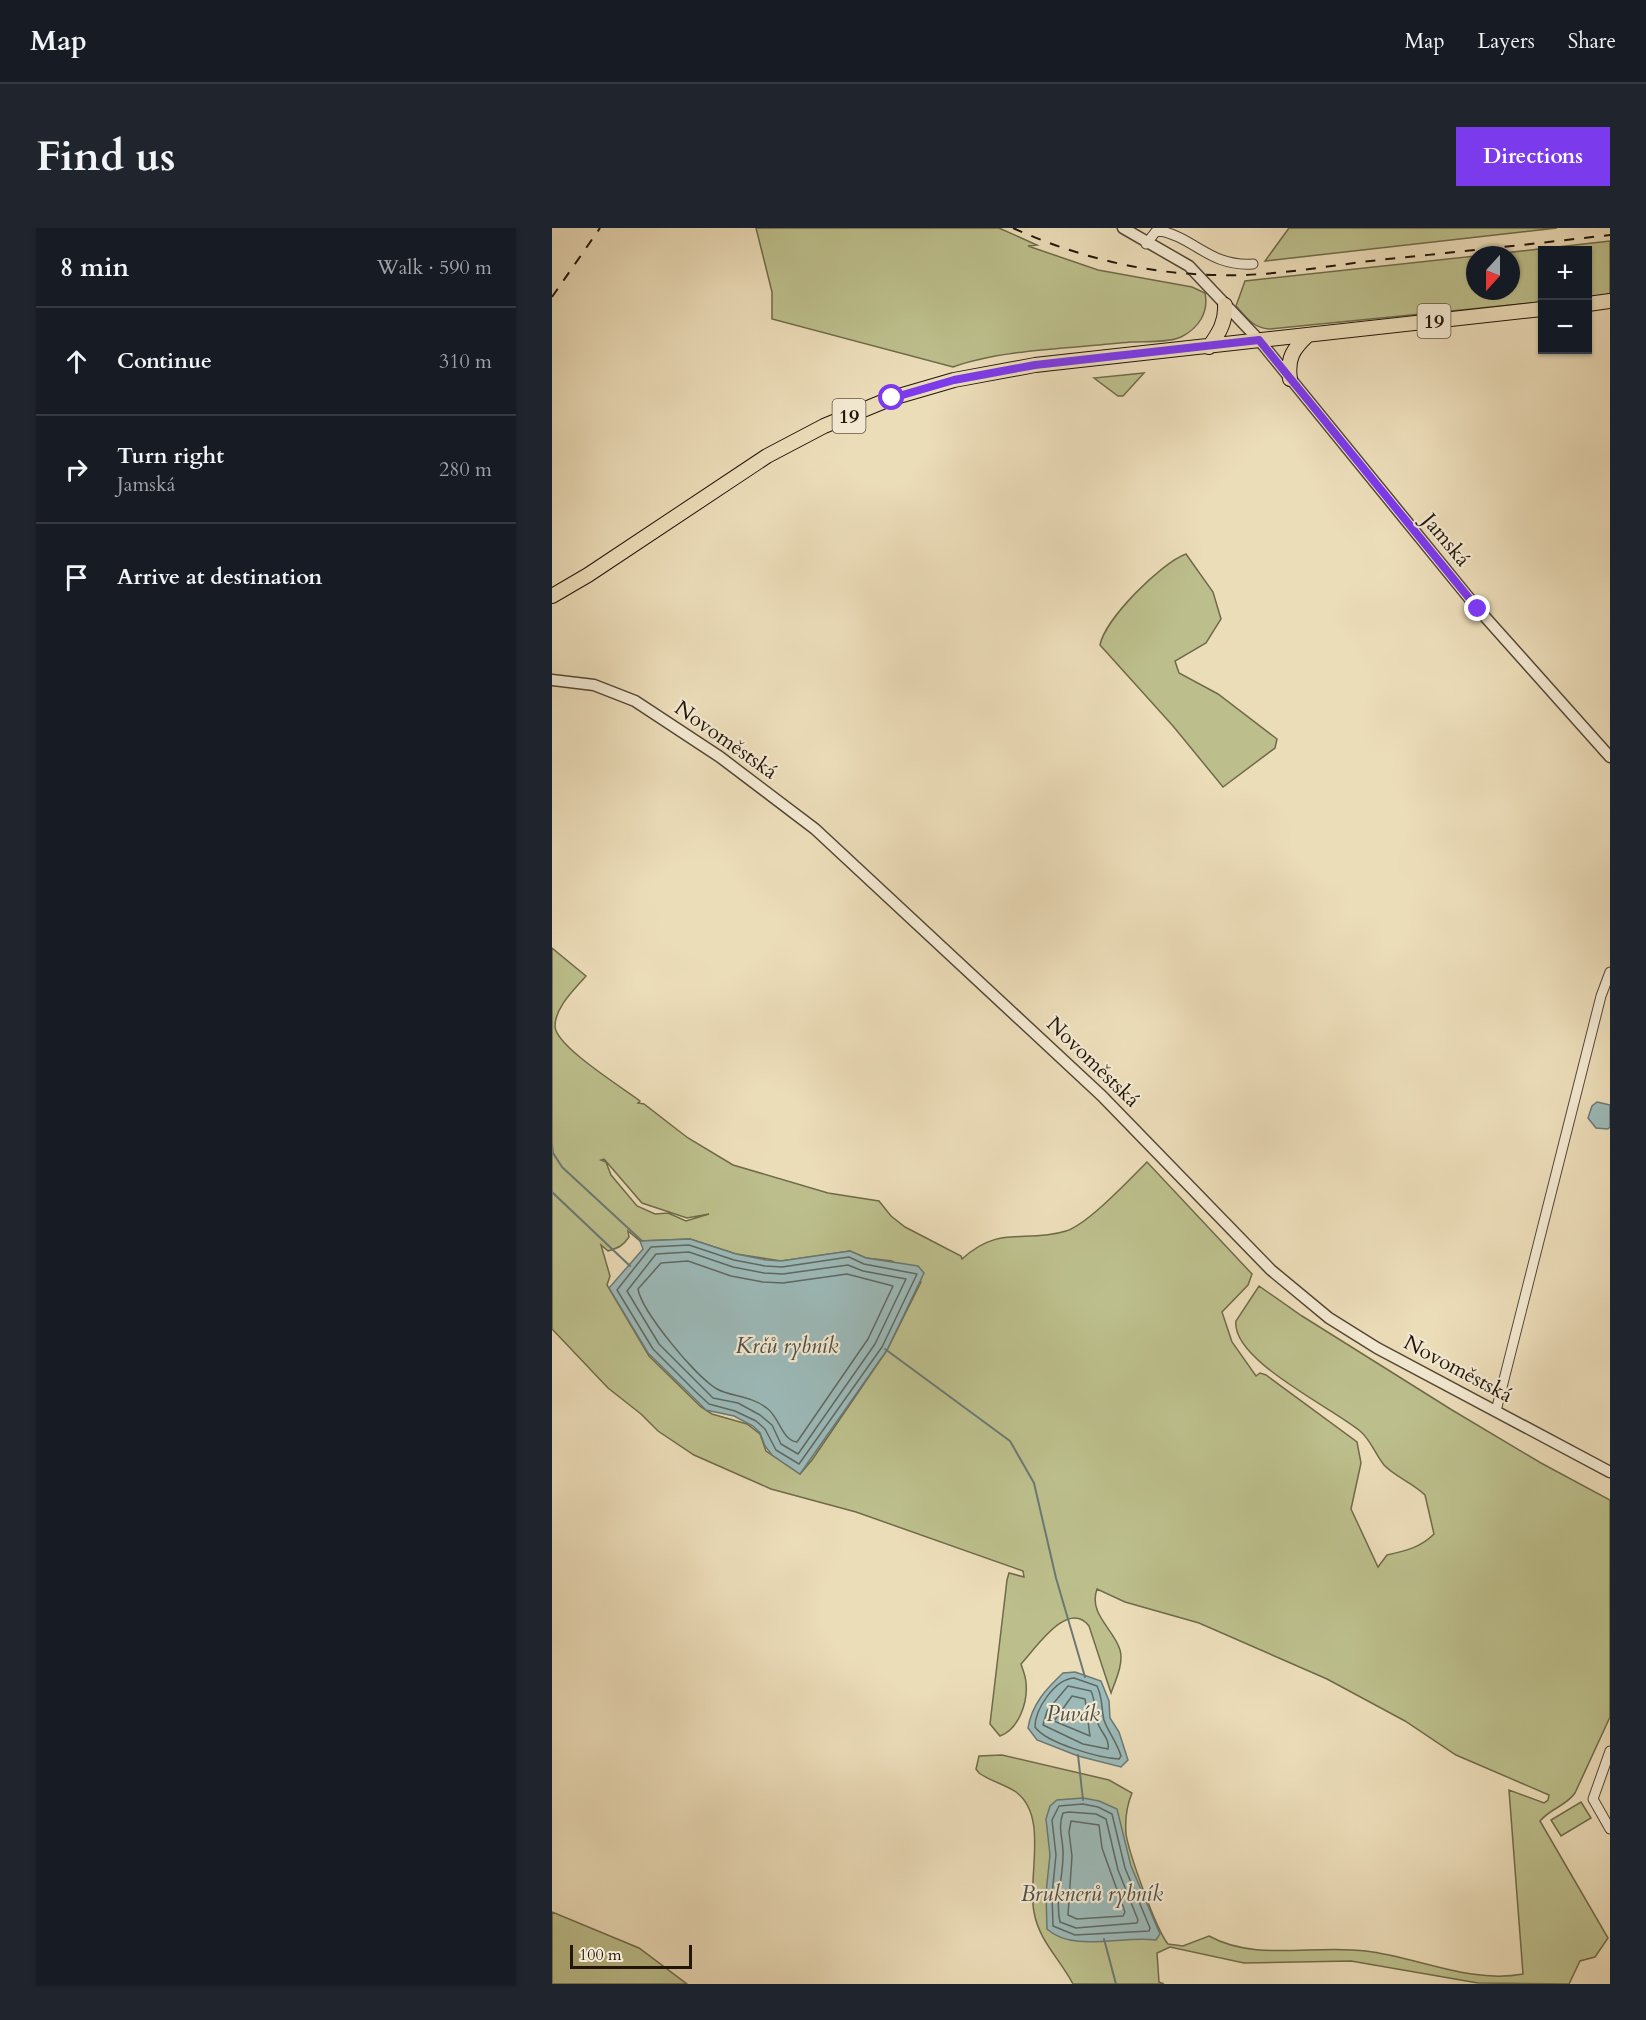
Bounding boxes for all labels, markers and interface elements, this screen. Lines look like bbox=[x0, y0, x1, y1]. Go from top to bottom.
text: Map bbox=[30, 22, 87, 60]
text: Map bbox=[1405, 27, 1445, 56]
text: Layers bbox=[1478, 27, 1535, 56]
text: Share bbox=[1568, 27, 1616, 56]
button: Directions bbox=[1456, 127, 1610, 186]
text: Find us bbox=[36, 128, 176, 185]
north arrow bbox=[1466, 246, 1520, 300]
map controls bbox=[1538, 246, 1592, 354]
button: + bbox=[1538, 246, 1592, 300]
text: 8 min bbox=[60, 250, 129, 285]
text: Walk · 590 m bbox=[377, 254, 492, 281]
button: − bbox=[1538, 300, 1592, 354]
road number: 19 bbox=[1418, 304, 1450, 338]
icon: ahead bbox=[60, 345, 93, 378]
text: Continue bbox=[117, 346, 212, 376]
text: 310 m bbox=[439, 348, 492, 375]
route start bbox=[878, 384, 904, 410]
road number: 19 bbox=[832, 399, 866, 433]
text: Turn right bbox=[117, 441, 224, 471]
icon: right bbox=[60, 453, 93, 486]
text: 280 m bbox=[439, 456, 492, 483]
text: Jamská bbox=[117, 471, 175, 498]
street label: Jamská bbox=[1413, 505, 1477, 573]
icon: arrive bbox=[60, 561, 93, 594]
text: Arrive at destination bbox=[117, 562, 322, 592]
route end bbox=[1464, 595, 1490, 621]
street label: Novoměstská bbox=[669, 694, 783, 786]
street label: Novoměstská bbox=[1040, 1010, 1146, 1114]
street label: Novoměstská bbox=[1398, 1328, 1518, 1410]
water label: Krčů rybník bbox=[736, 1331, 839, 1361]
water label: Puvák bbox=[1046, 1699, 1100, 1729]
water label: Bruknerů rybník bbox=[1021, 1879, 1163, 1909]
scale bar bbox=[570, 1942, 692, 1970]
text: 100 m bbox=[579, 1944, 621, 1966]

